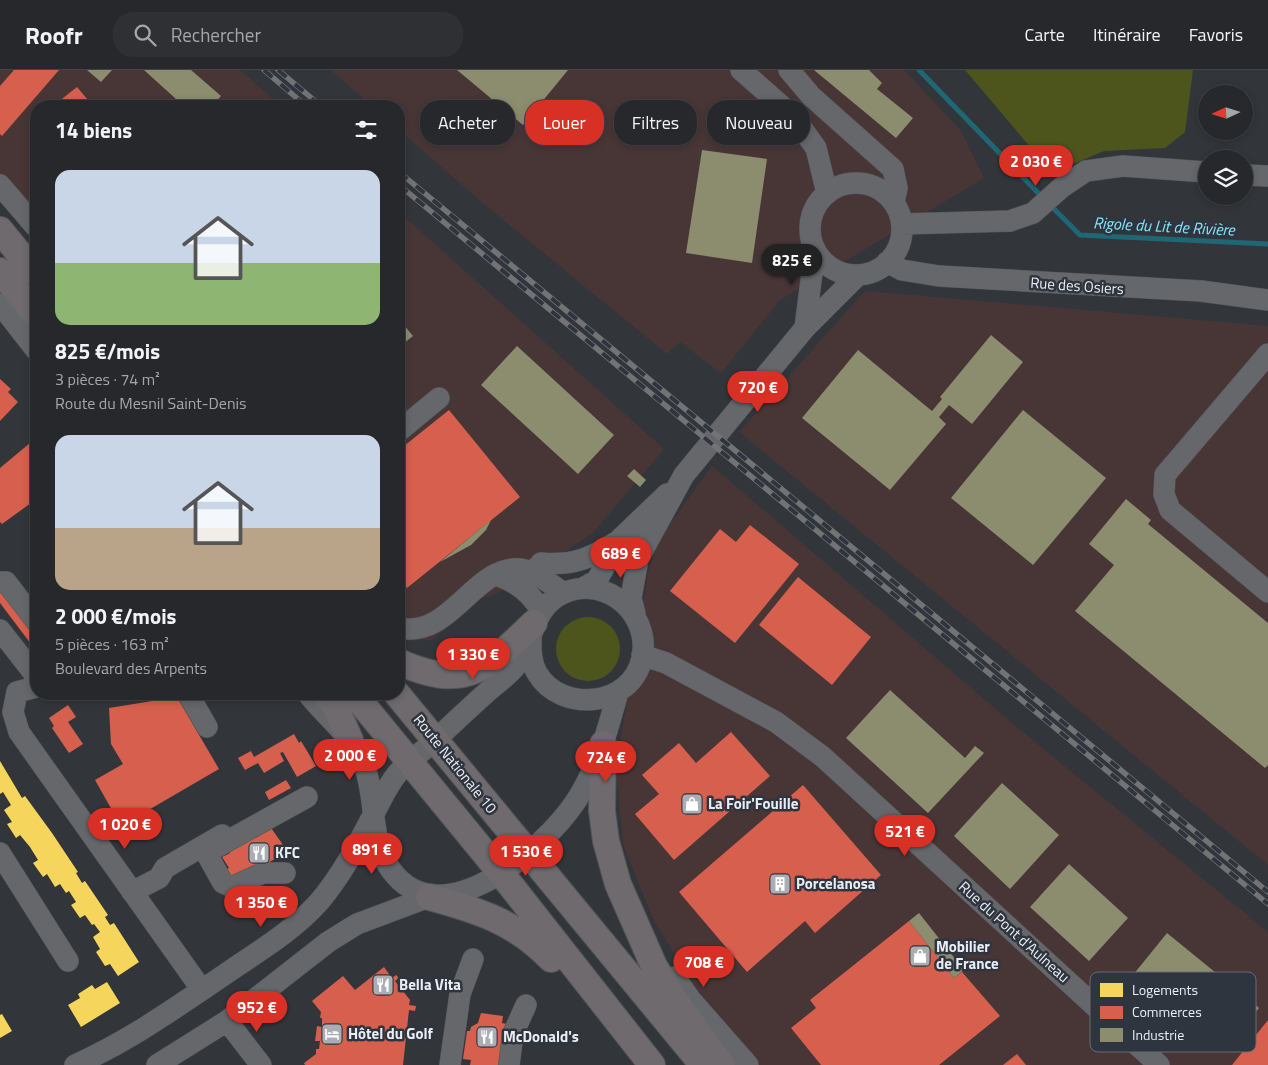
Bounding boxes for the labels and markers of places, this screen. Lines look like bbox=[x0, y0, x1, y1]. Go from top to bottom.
pin: 2 030 € bbox=[990, 144, 1082, 187]
pin: 825 € bbox=[757, 244, 827, 286]
pin: 720 € bbox=[723, 370, 793, 413]
pin: 689 € bbox=[586, 536, 656, 579]
pin: 1 330 € bbox=[427, 638, 519, 680]
pin: 2 000 € bbox=[304, 738, 396, 781]
pin: 724 € bbox=[571, 740, 641, 783]
shop icon: La Foir'Fouille bbox=[680, 792, 704, 816]
place label: La Foir'Fouille bbox=[708, 792, 799, 815]
pin: 1 020 € bbox=[79, 808, 171, 850]
pin: 521 € bbox=[870, 814, 940, 857]
pin: 891 € bbox=[337, 832, 407, 875]
pin: 1 530 € bbox=[480, 834, 572, 877]
restaurant icon: KFC bbox=[247, 841, 271, 865]
place label: KFC bbox=[275, 841, 300, 864]
building icon: Porcelanosa bbox=[768, 872, 792, 896]
place label: Porcelanosa bbox=[796, 872, 876, 895]
pin: 1 350 € bbox=[215, 886, 307, 928]
place label: Mobilier de France bbox=[936, 935, 999, 975]
shop icon: Mobilier de France bbox=[908, 944, 932, 968]
pin: 708 € bbox=[669, 946, 739, 988]
restaurant icon: Bella Vita bbox=[371, 973, 395, 997]
place label: Bella Vita bbox=[399, 973, 461, 996]
pin: 952 € bbox=[222, 990, 292, 1033]
hotel icon: Hôtel du Golf bbox=[320, 1022, 344, 1046]
place label: Hôtel du Golf bbox=[348, 1022, 434, 1045]
restaurant icon: McDonald's bbox=[475, 1025, 499, 1049]
place label: McDonald's bbox=[503, 1025, 579, 1048]

